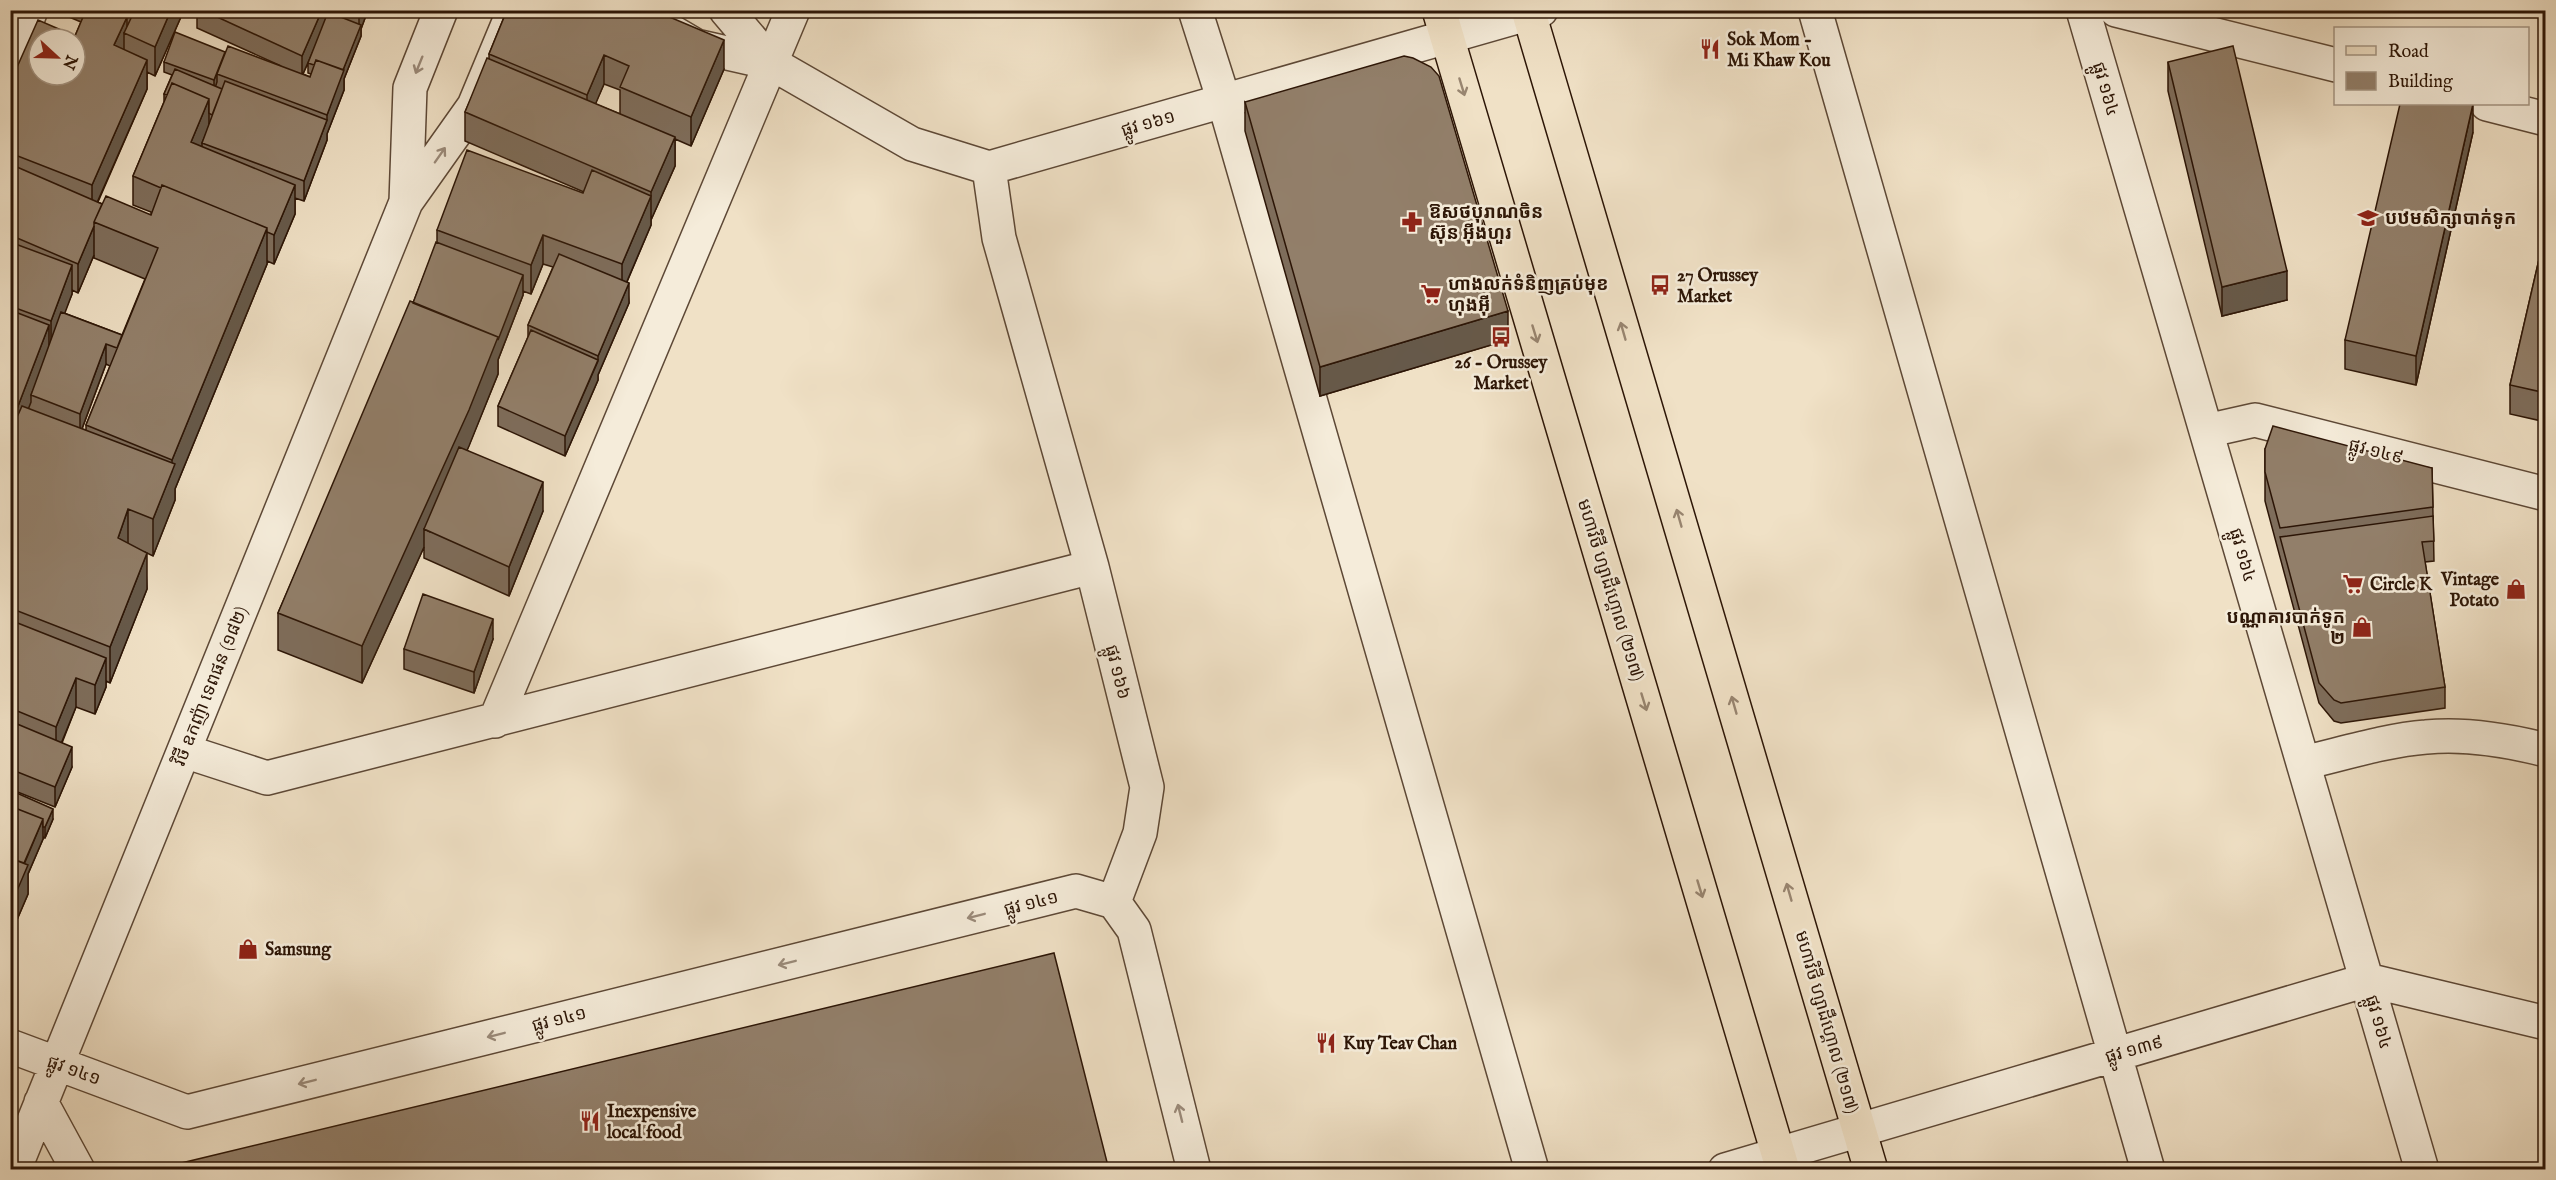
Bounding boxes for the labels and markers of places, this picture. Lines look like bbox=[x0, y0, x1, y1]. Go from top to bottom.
place label: Sok Mom - Mi Khaw Kou bbox=[1727, 29, 1831, 73]
restaurant icon: Sok Mom - Mi Khaw Kou bbox=[1698, 37, 1722, 61]
place label: ឱសថបុរាណចិន ស៊ុន អ៊ីងហួរ bbox=[1429, 202, 1543, 246]
school or university icon: បឋមសិក្សាបាក់ទូក bbox=[2356, 206, 2380, 230]
place label: បឋមសិក្សាបាក់ទូក bbox=[2385, 208, 2516, 231]
pharmacy icon: ឱសថបុរាណចិន ស៊ុន អ៊ីងហួរ bbox=[1400, 210, 1424, 234]
place label: 27 Orussey Market bbox=[1677, 265, 1759, 309]
place label: ហាងលក់ទំនិញគ្រប់មុខ ហុងអ៊ី bbox=[1448, 273, 1609, 318]
bus stop icon: 27 Orussey Market bbox=[1648, 273, 1672, 297]
supermarket icon: ហាងលក់ទំនិញគ្រប់មុខ ហុងអ៊ី bbox=[1419, 282, 1443, 306]
bus stop icon: 26 - Orussey Market bbox=[1489, 325, 1513, 349]
place label: 26 - Orussey Market bbox=[1455, 352, 1549, 396]
place label: Vintage Potato bbox=[2440, 569, 2500, 613]
supermarket icon: Circle K bbox=[2341, 572, 2365, 596]
place label: Circle K bbox=[2370, 574, 2433, 597]
shop icon: Vintage Potato bbox=[2504, 577, 2528, 601]
place label: បណ្ណាគារបាក់ទូក ២ bbox=[2227, 607, 2345, 651]
shop icon: បណ្ណាគារបាក់ទូក ២ bbox=[2350, 615, 2374, 639]
shop icon: Samsung bbox=[236, 937, 260, 961]
place label: Samsung bbox=[265, 939, 332, 962]
restaurant icon: Kuy Teav Chan bbox=[1314, 1031, 1338, 1055]
place label: Kuy Teav Chan bbox=[1343, 1033, 1458, 1056]
place label: Inexpensive local food bbox=[606, 1101, 697, 1145]
restaurant icon: Inexpensive local food bbox=[578, 1109, 602, 1133]

